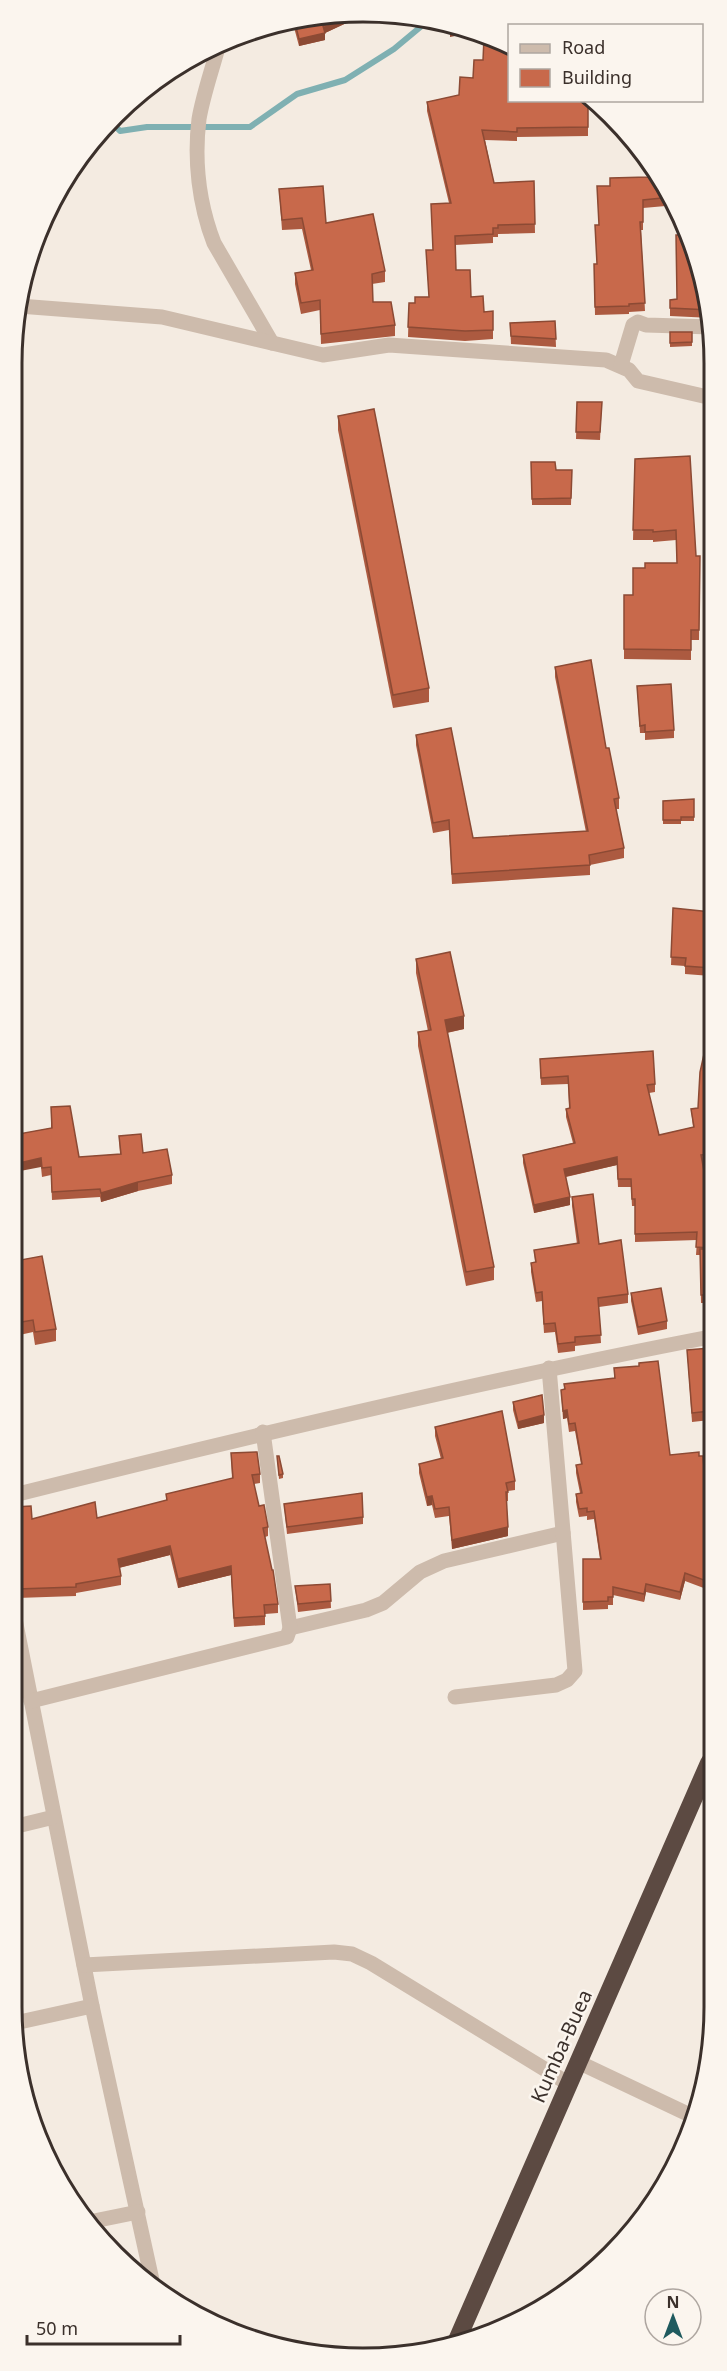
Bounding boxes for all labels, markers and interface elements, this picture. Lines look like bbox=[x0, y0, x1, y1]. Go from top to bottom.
legend bbox=[508, 24, 703, 102]
text: Road bbox=[562, 35, 605, 59]
text: Building bbox=[562, 65, 632, 89]
street label: Kumba-Buea bbox=[524, 1985, 598, 2107]
north arrow bbox=[643, 2287, 703, 2347]
text: N bbox=[666, 2291, 680, 2313]
scale bar bbox=[27, 2308, 180, 2346]
text: 50 m bbox=[36, 2316, 78, 2340]

